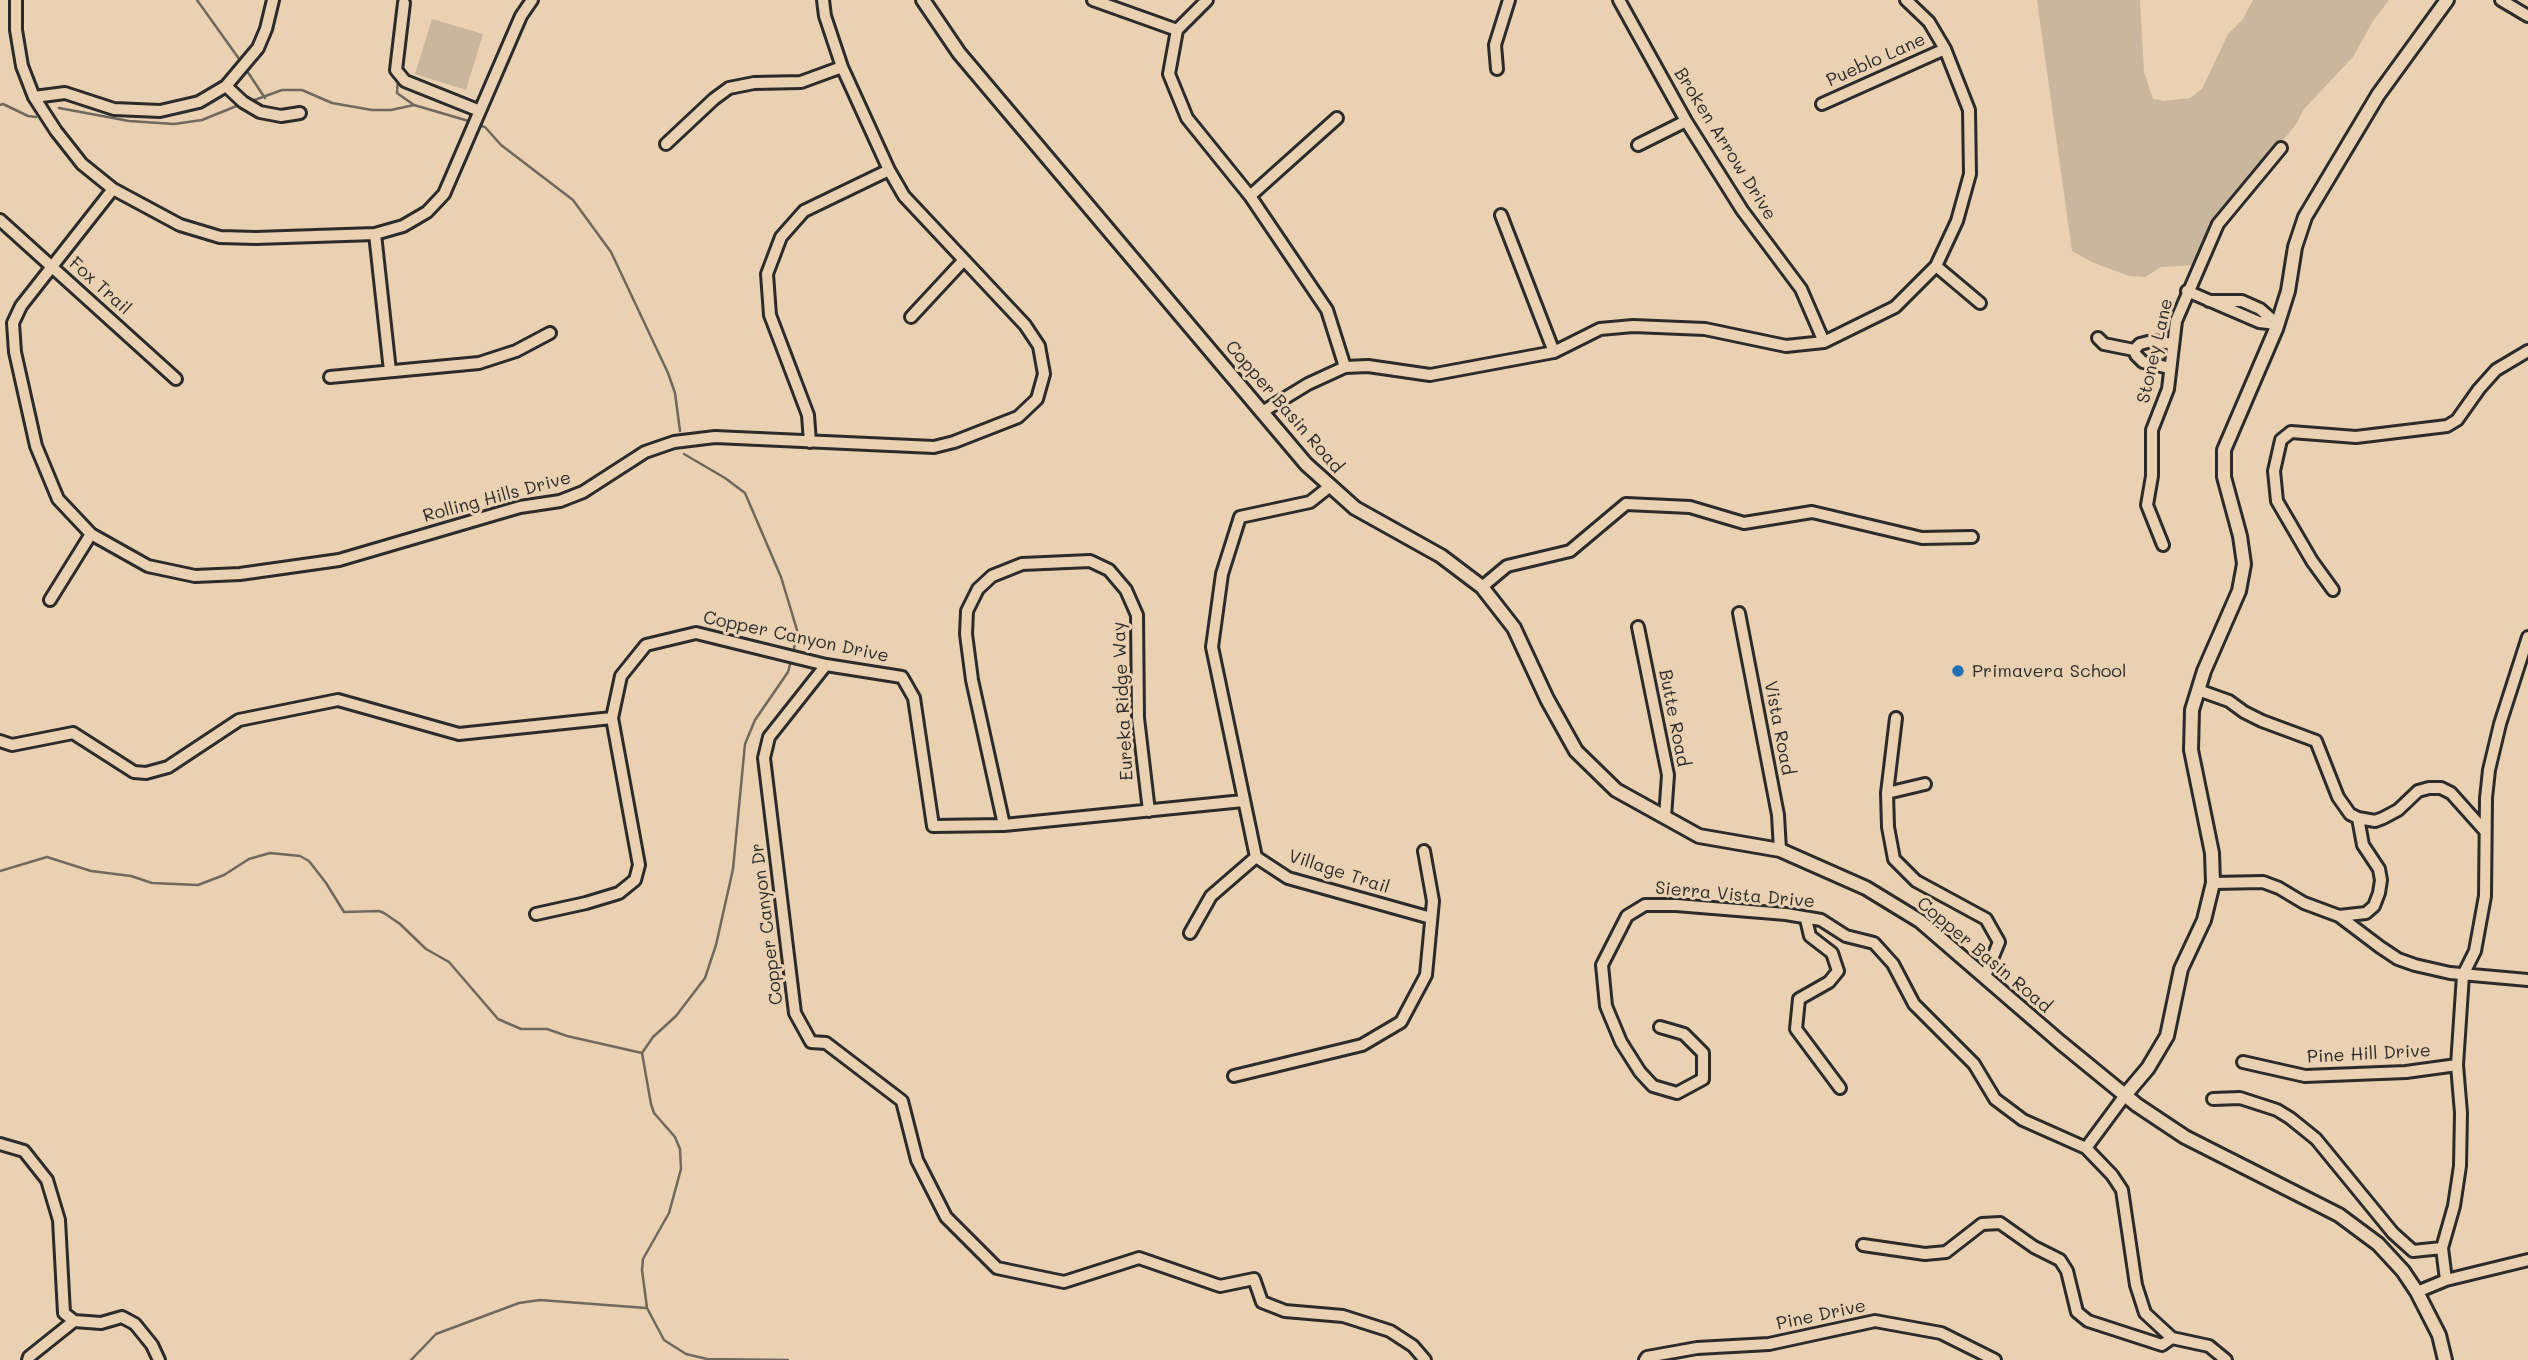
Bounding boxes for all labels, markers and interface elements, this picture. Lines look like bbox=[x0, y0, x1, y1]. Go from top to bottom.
street label: Pueblo Lane bbox=[1823, 29, 1929, 91]
street label: Broken Arrow Drive bbox=[1669, 64, 1781, 224]
street label: Fox Trail bbox=[65, 253, 135, 319]
street label: Stoney Lane bbox=[2132, 297, 2178, 405]
street label: Copper Basin Road bbox=[1220, 336, 1348, 478]
street label: Rolling Hills Drive bbox=[421, 467, 573, 527]
street label: Copper Canyon Drive bbox=[701, 607, 891, 667]
street label: Eureka Ridge Way bbox=[1108, 621, 1138, 781]
place label: Primavera School bbox=[1972, 660, 2127, 682]
marker: Primavera School bbox=[1950, 663, 1966, 679]
street label: Butte Road bbox=[1654, 668, 1694, 768]
street label: Vista Road bbox=[1759, 679, 1799, 777]
street label: Copper Canyon Dr bbox=[746, 842, 788, 1006]
street label: Village Trail bbox=[1286, 846, 1392, 898]
street label: Sierra Vista Drive bbox=[1654, 877, 1816, 913]
street label: Copper Basin Road bbox=[1912, 892, 2056, 1018]
street label: Pine Hill Drive bbox=[2306, 1040, 2432, 1068]
street label: Pine Drive bbox=[1774, 1295, 1868, 1335]

